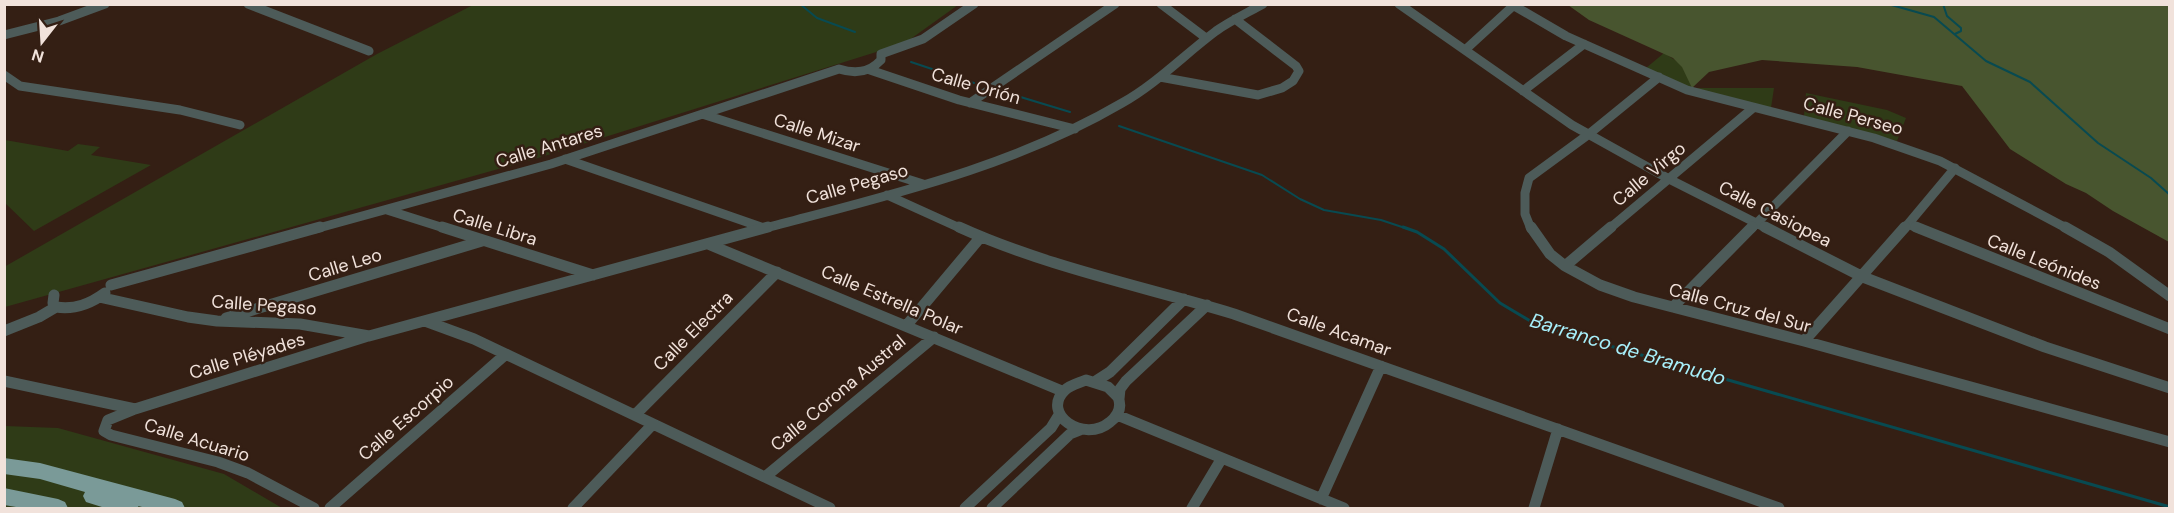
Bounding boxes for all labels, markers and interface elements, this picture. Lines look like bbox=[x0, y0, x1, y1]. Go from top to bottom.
north arrow bbox=[12, 12, 72, 72]
text: N bbox=[29, 44, 46, 68]
street label: Calle Orión bbox=[929, 62, 1023, 110]
street label: Calle Perseo bbox=[1800, 91, 1906, 141]
street label: Calle Mizar bbox=[771, 108, 864, 158]
street label: Calle Antares bbox=[493, 118, 605, 174]
street label: Calle Virgo bbox=[1607, 136, 1691, 212]
street label: Calle Pegaso bbox=[803, 158, 911, 210]
street label: Calle Casiopea bbox=[1714, 175, 1836, 253]
street label: Calle Libra bbox=[450, 203, 540, 251]
street label: Calle Leónides bbox=[1983, 228, 2105, 296]
street label: Calle Leo bbox=[305, 242, 385, 288]
street label: Calle Estrella Polar bbox=[817, 259, 967, 341]
street label: Calle Cruz del Sur bbox=[1666, 277, 1814, 339]
street label: Calle Electra bbox=[648, 286, 738, 376]
street label: Calle Pegaso bbox=[211, 289, 317, 321]
street label: Calle Acamar bbox=[1283, 302, 1395, 362]
water label: Barranco de Bramudo bbox=[1527, 307, 1729, 391]
street label: Calle Pléyades bbox=[186, 327, 308, 385]
street label: Calle Corona Austral bbox=[765, 329, 911, 457]
street label: Calle Escorpio bbox=[353, 370, 459, 466]
street label: Calle Acuario bbox=[141, 413, 253, 467]

